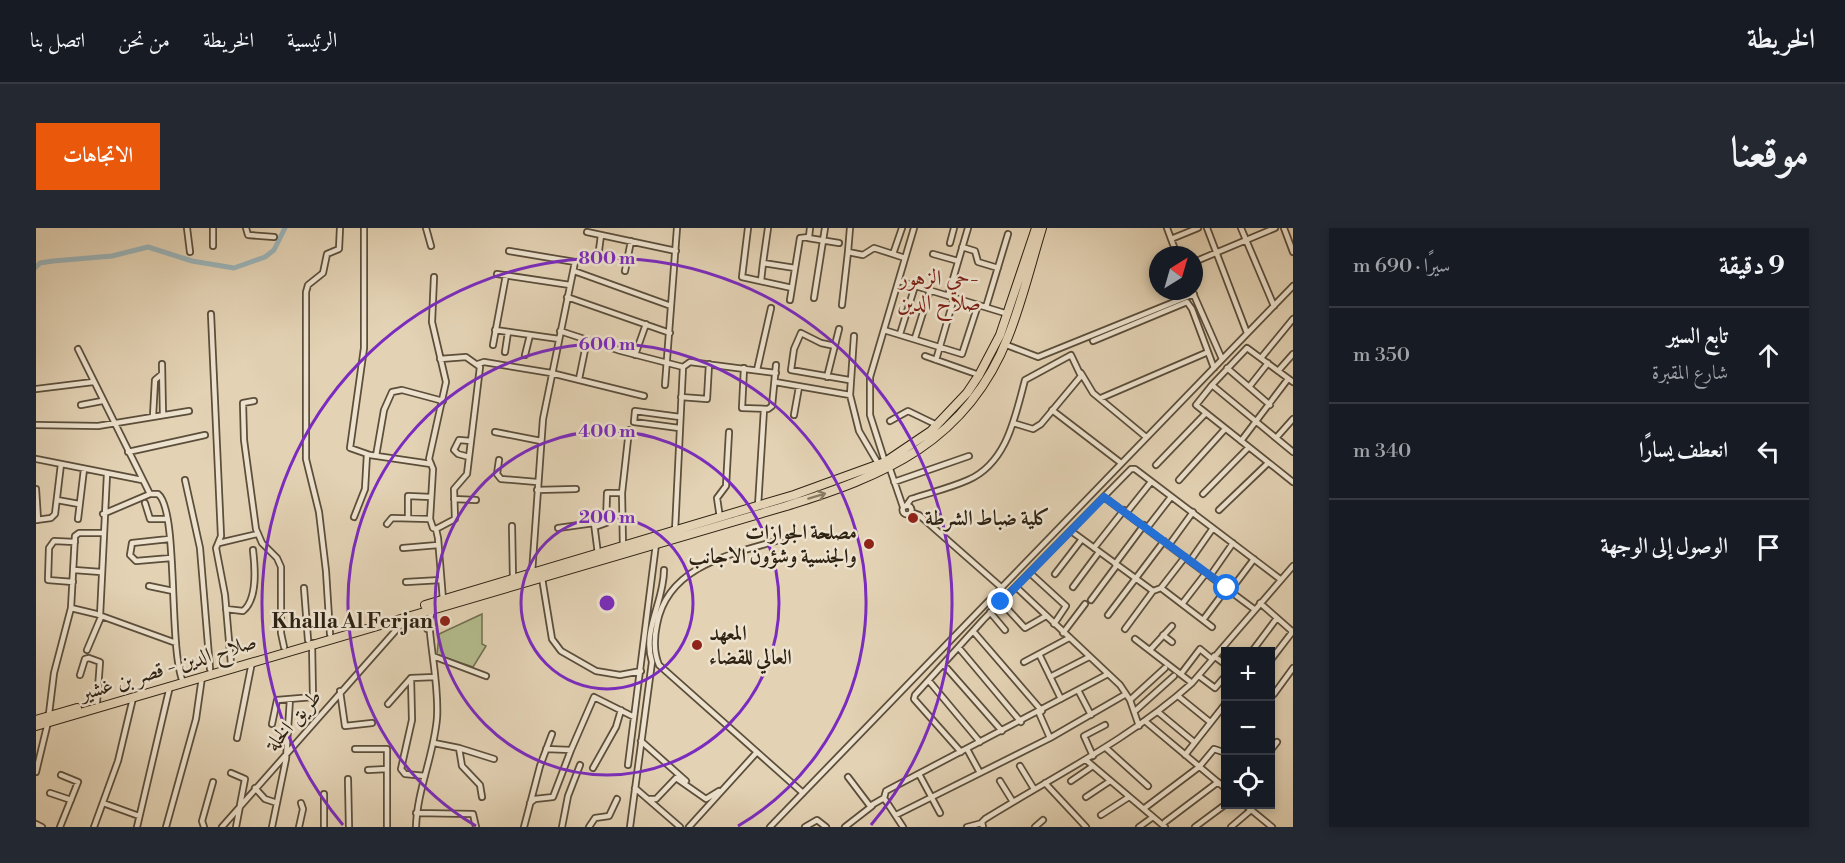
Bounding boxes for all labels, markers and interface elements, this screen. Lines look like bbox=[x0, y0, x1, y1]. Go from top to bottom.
text: الخريطة bbox=[1747, 22, 1815, 57]
text: اتصل بنا bbox=[30, 28, 85, 54]
text: من نحن bbox=[118, 28, 170, 54]
text: الخريطة bbox=[203, 28, 254, 54]
text: الرئيسية bbox=[287, 28, 337, 54]
button: الاتجاهات bbox=[36, 123, 160, 190]
text: موقعنا bbox=[1731, 127, 1809, 180]
north arrow bbox=[1149, 246, 1203, 300]
text: 800 m bbox=[579, 247, 636, 270]
text: 9 دقيقة bbox=[1719, 250, 1785, 282]
text: سيرًا · 690 m bbox=[1353, 254, 1450, 279]
district label: حي الزهور- صلاح الدين bbox=[897, 265, 981, 322]
text: تابع السير bbox=[1667, 323, 1728, 350]
text: 600 m bbox=[579, 333, 636, 356]
icon: ahead bbox=[1752, 339, 1785, 372]
text: 350 m bbox=[1353, 343, 1410, 368]
text: شارع المقبرة bbox=[1652, 361, 1728, 386]
text: 400 m bbox=[578, 420, 636, 443]
icon: left bbox=[1752, 435, 1785, 468]
text: انعطف يسارًا bbox=[1639, 437, 1728, 464]
text: 340 m bbox=[1353, 439, 1411, 464]
one-way arrow bbox=[808, 490, 827, 501]
text: 200 m bbox=[579, 506, 636, 529]
place label: كلية ضباط الشرطة bbox=[925, 506, 1050, 532]
marker: كلية ضباط الشرطة bbox=[906, 511, 920, 525]
place label: مصلحة الجوازات والجنسية وشؤون الاجانب bbox=[688, 520, 857, 570]
icon: arrive bbox=[1752, 531, 1785, 564]
text: الوصول إلى الوجهة bbox=[1600, 533, 1728, 560]
marker: مصلحة الجوازات والجنسية وشؤون الاجانب bbox=[862, 537, 876, 551]
route start bbox=[1213, 574, 1239, 600]
route end bbox=[987, 588, 1013, 614]
centre of rings bbox=[597, 593, 617, 613]
place label: Khalla Al Ferjan bbox=[272, 609, 433, 635]
marker: Khalla Al Ferjan bbox=[438, 614, 452, 628]
place label: المعهد العالي للقضاء bbox=[709, 621, 792, 675]
street label: صلاح الدين - قصر بن غشير bbox=[75, 629, 261, 713]
marker: المعهد العالي للقضاء bbox=[690, 638, 704, 652]
map controls bbox=[1221, 647, 1275, 809]
button: + bbox=[1221, 647, 1275, 701]
street label: طريق الخلة bbox=[259, 685, 328, 757]
button: − bbox=[1221, 701, 1275, 755]
button: locate bbox=[1221, 755, 1275, 809]

